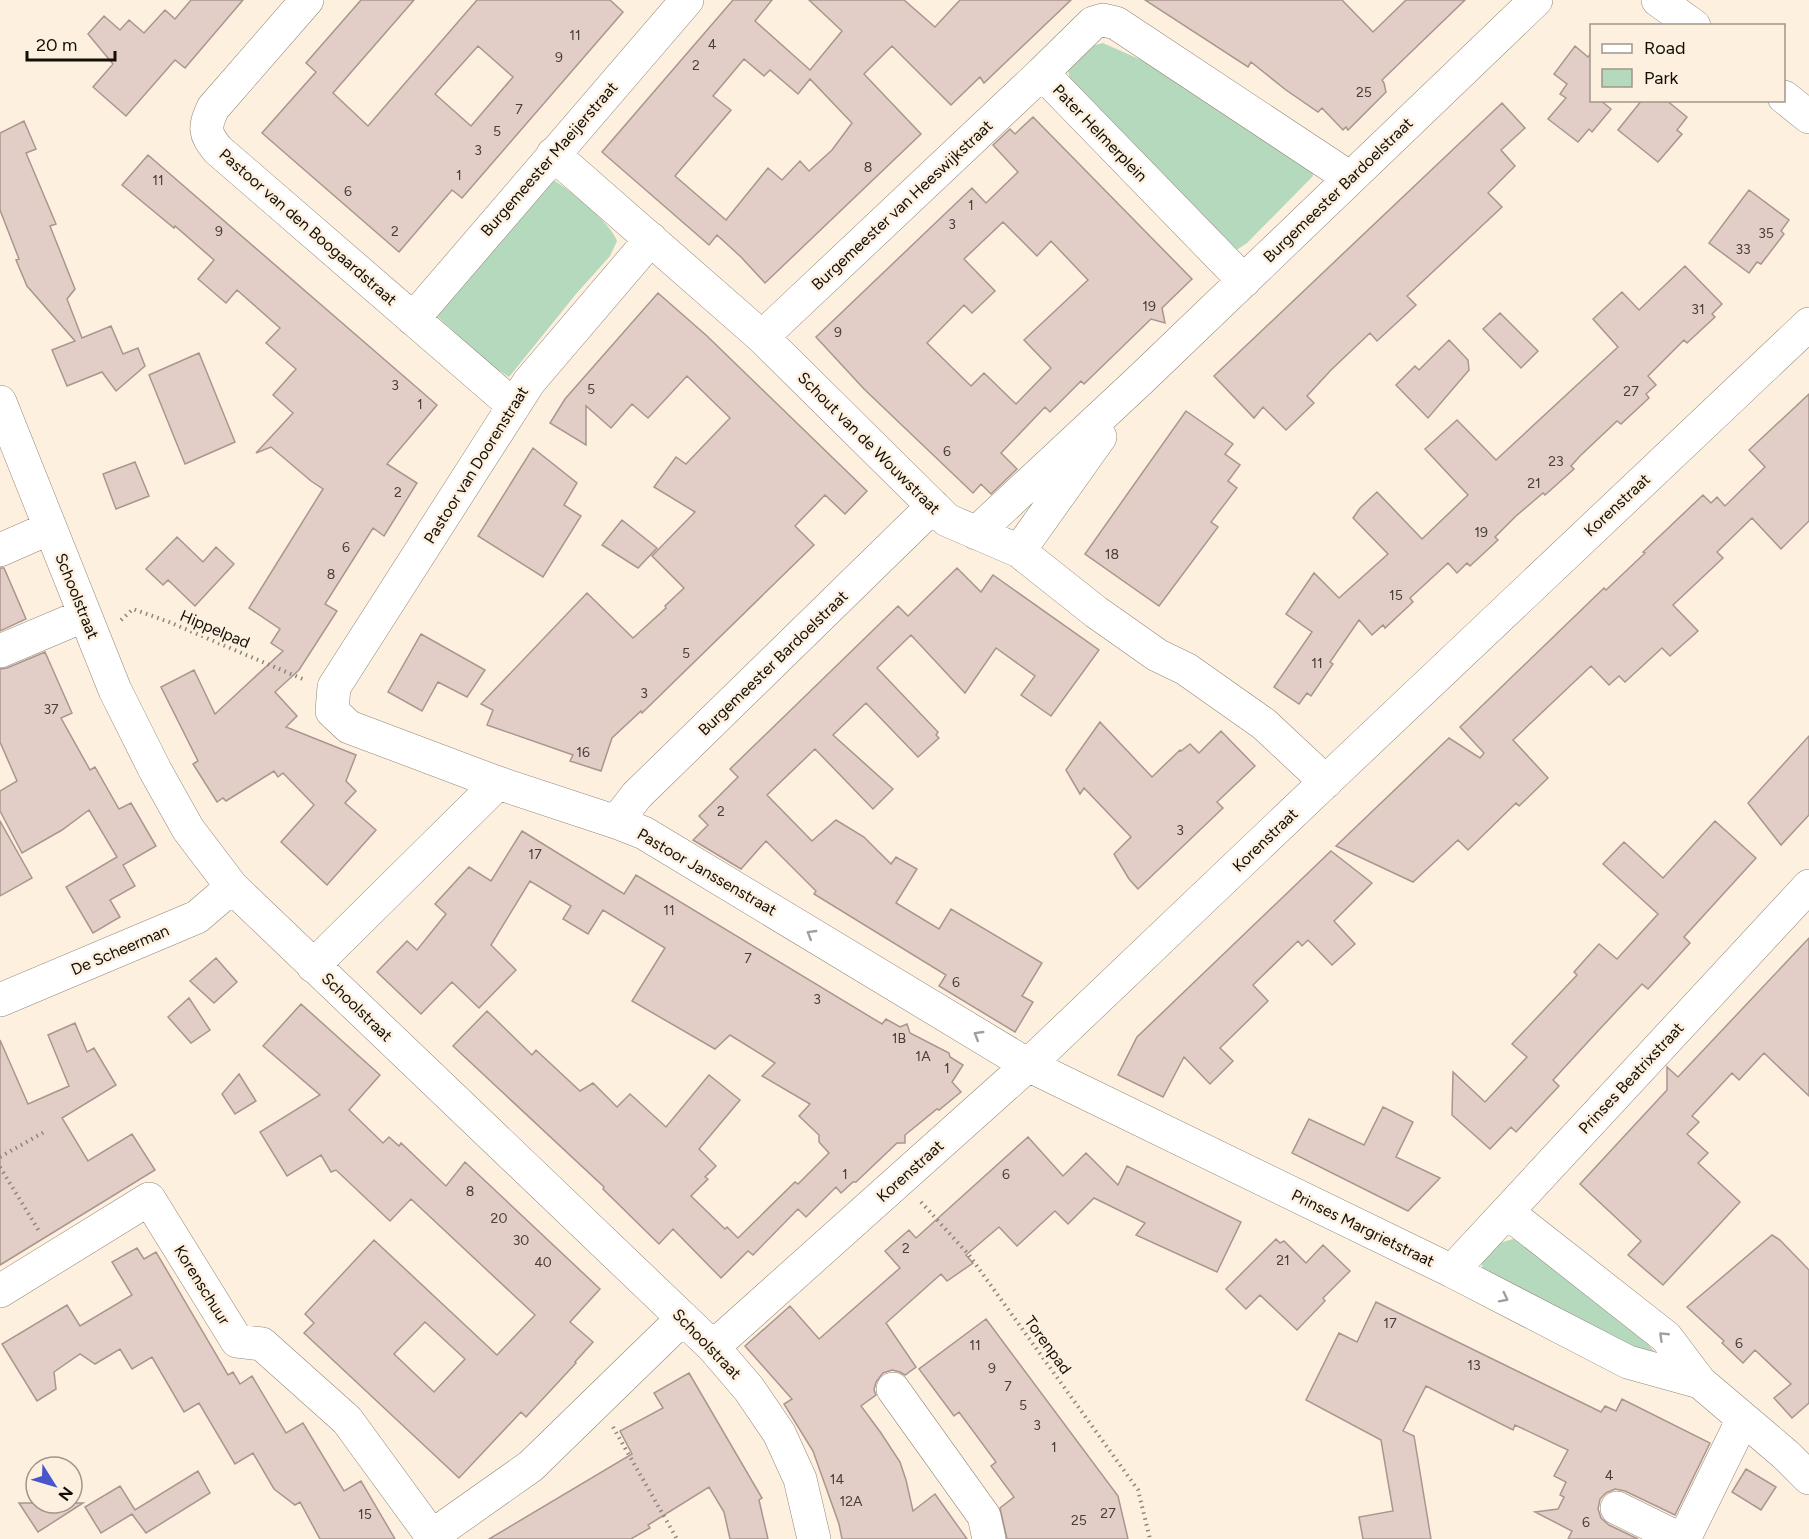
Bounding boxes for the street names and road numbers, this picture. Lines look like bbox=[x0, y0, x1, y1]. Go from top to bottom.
street label: Burgemeester Maeijerstraat bbox=[477, 78, 621, 240]
street label: Pater Helmerplein bbox=[1049, 80, 1151, 186]
street label: Burgemeester Bardoelstraat bbox=[1259, 114, 1417, 266]
street label: Burgemeester van Heeswijkstraat bbox=[808, 116, 996, 294]
street label: Pastoor van den Boogaardstraat bbox=[215, 145, 401, 309]
street label: Schout van de Wouwstraat bbox=[794, 368, 944, 518]
street label: Pastoor van Doorenstraat bbox=[420, 383, 532, 547]
street label: Korenstraat bbox=[1580, 470, 1654, 540]
street label: Schoolstraat bbox=[51, 550, 103, 642]
street label: Burgemeester Bardoelstraat bbox=[694, 587, 852, 739]
street label: Hippelpad bbox=[177, 606, 253, 652]
street label: Korenstraat bbox=[1228, 804, 1302, 876]
street label: Pastoor Janssenstraat bbox=[634, 824, 780, 920]
street label: De Scheerman bbox=[68, 921, 172, 979]
street label: Schoolstraat bbox=[318, 969, 396, 1045]
street label: Prinses Beatrixstraat bbox=[1574, 1018, 1688, 1138]
street label: Korenstraat bbox=[873, 1136, 947, 1206]
street label: Prinses Margrietstraat bbox=[1288, 1185, 1438, 1271]
street label: Korenschuur bbox=[170, 1242, 234, 1329]
street label: Schoolstraat bbox=[669, 1305, 745, 1383]
street label: Torenpad bbox=[1021, 1312, 1075, 1378]

